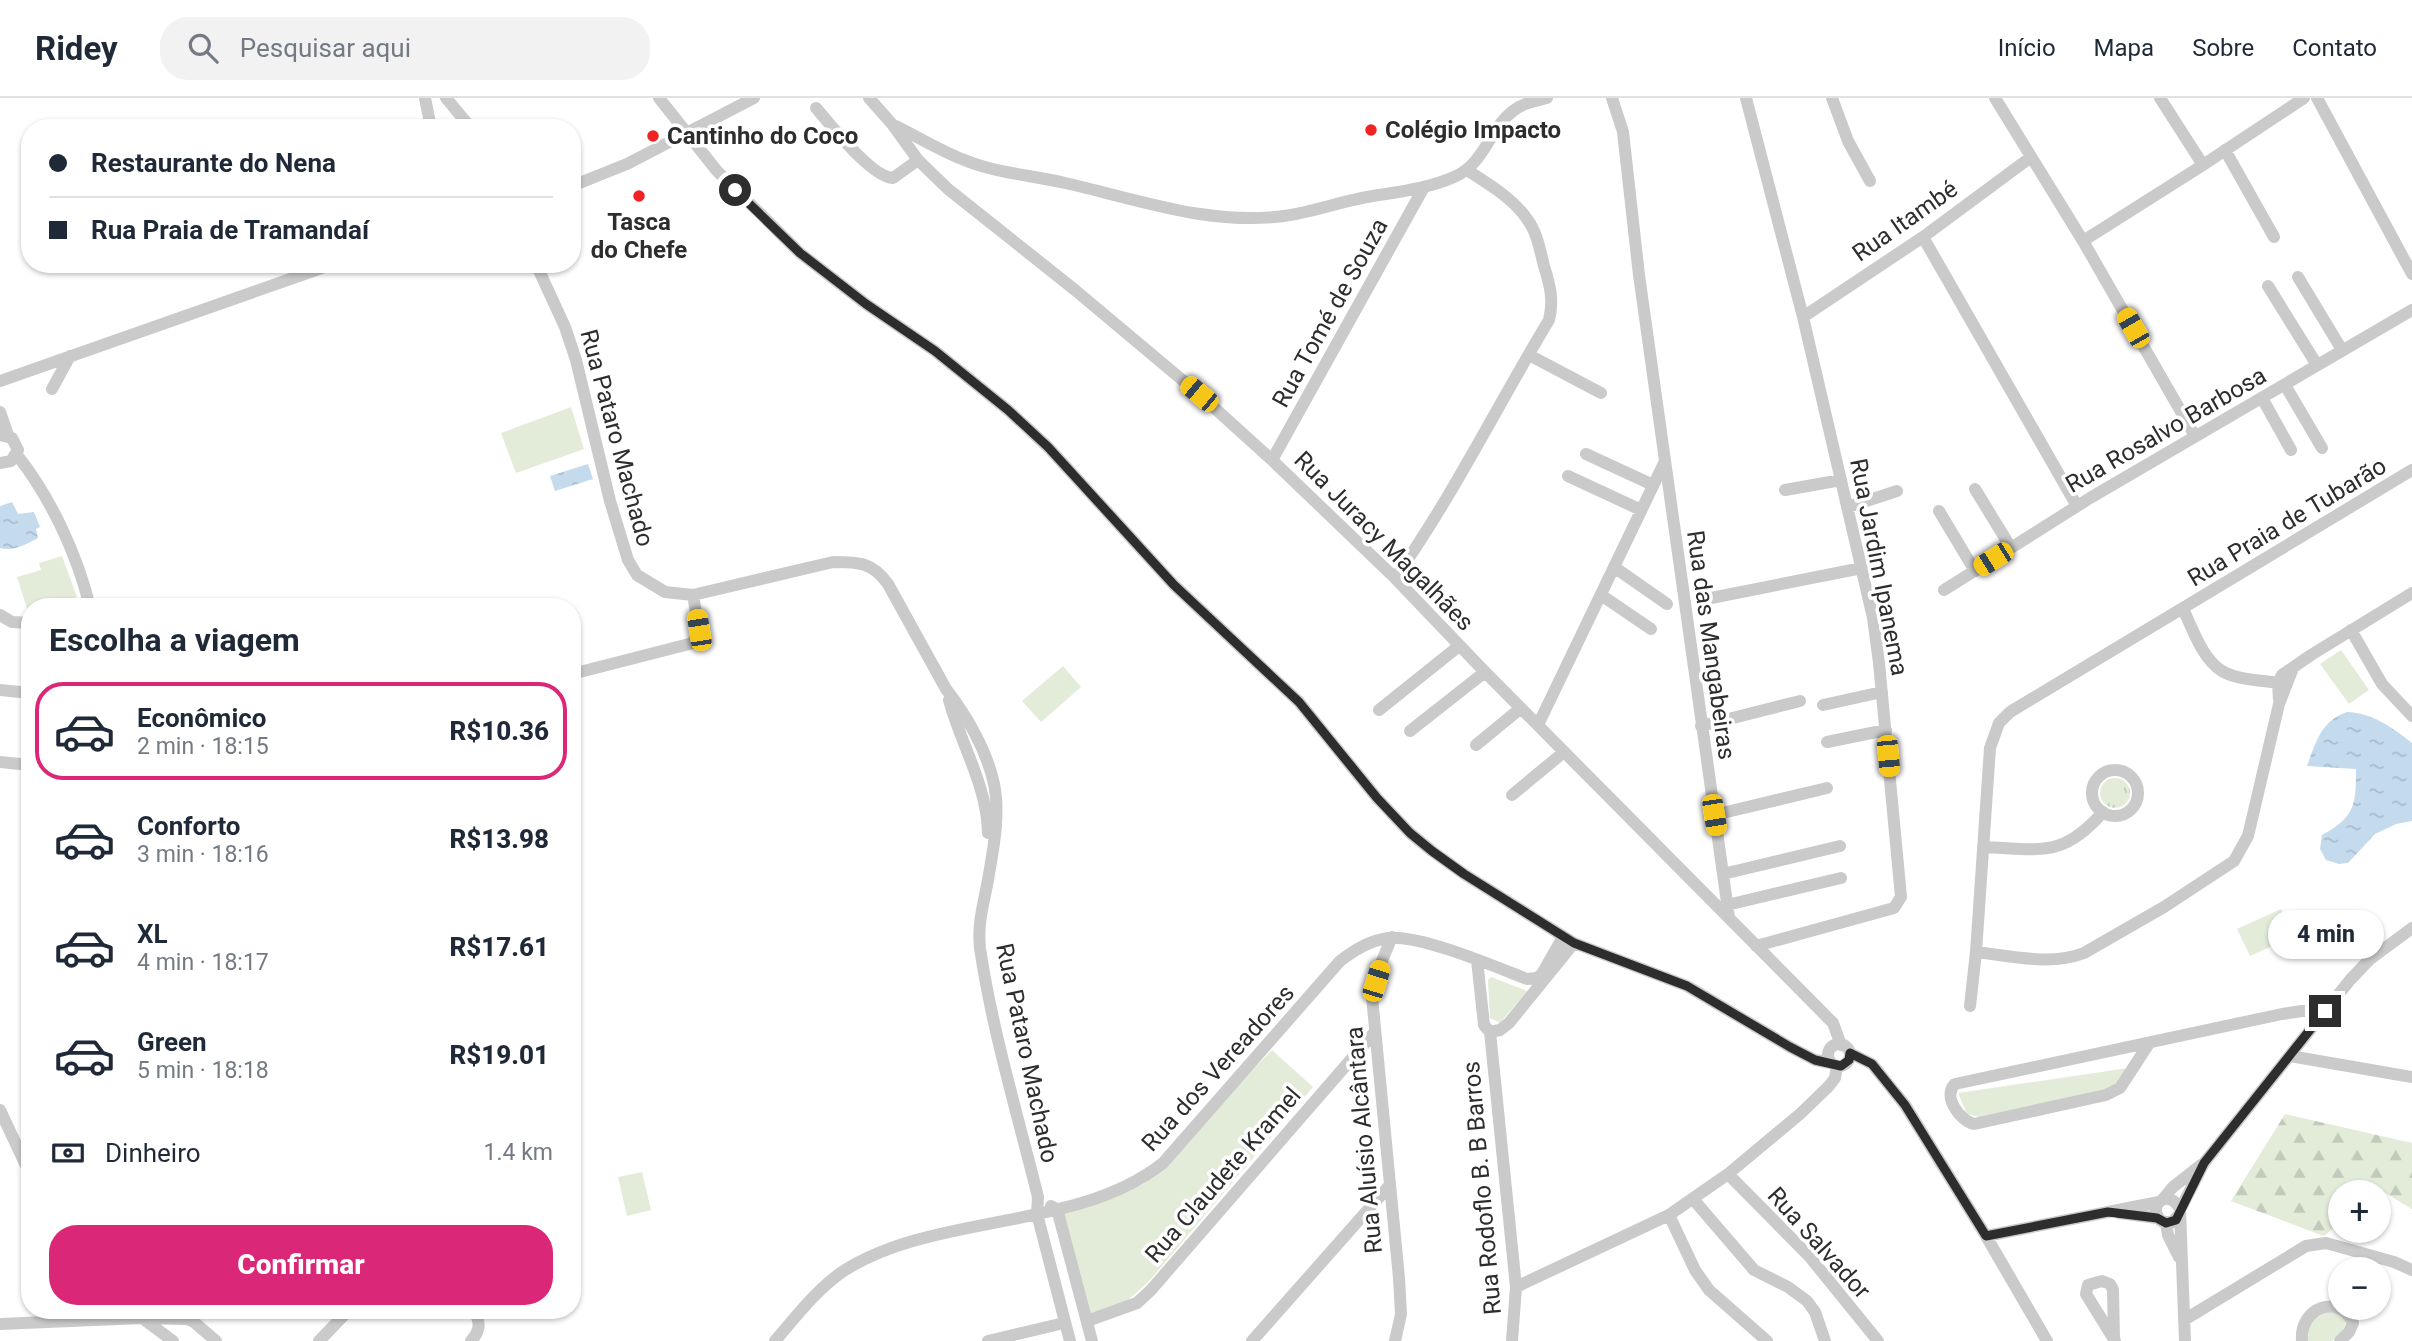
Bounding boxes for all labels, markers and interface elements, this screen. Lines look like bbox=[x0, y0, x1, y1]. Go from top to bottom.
search box bbox=[160, 17, 650, 80]
text: Ridey bbox=[35, 29, 118, 68]
icon: search bbox=[184, 29, 222, 67]
text: Pesquisar aqui bbox=[240, 33, 411, 63]
text: Início bbox=[1998, 34, 2056, 62]
text: Mapa bbox=[2094, 34, 2154, 62]
text: Sobre bbox=[2192, 34, 2254, 62]
text: Contato bbox=[2292, 34, 2377, 62]
place label: Colégio Impacto bbox=[1385, 116, 1561, 144]
place label: Cantinho do Coco bbox=[667, 122, 858, 150]
marker: Colégio Impacto bbox=[1363, 122, 1379, 138]
marker: Cantinho do Coco bbox=[645, 128, 661, 144]
text: Restaurante do Nena bbox=[91, 148, 336, 178]
route start bbox=[719, 174, 751, 206]
street label: Rua Itambé bbox=[1847, 175, 1963, 267]
marker: Tasca do Chefe bbox=[631, 188, 647, 204]
place label: Tasca do Chefe bbox=[591, 208, 687, 264]
street label: Rua Tomé de Souza bbox=[1266, 214, 1394, 412]
text: Rua Praia de Tramandaí bbox=[91, 215, 369, 245]
car bbox=[2114, 305, 2153, 351]
street label: Rua Pataro Machado bbox=[575, 326, 659, 550]
street label: Rua Rosalvo Barbosa bbox=[2061, 361, 2271, 499]
car bbox=[1177, 372, 1222, 416]
street label: Rua Juracy Magalhães bbox=[1289, 446, 1479, 636]
street label: Rua Praia de Tubarão bbox=[2183, 452, 2391, 592]
street label: Rua Jardim Ipanema bbox=[1844, 456, 1914, 678]
street label: Rua das Mangabeiras bbox=[1681, 529, 1741, 761]
car bbox=[1970, 539, 2017, 579]
car bbox=[686, 608, 713, 652]
text: Escolha a viagem bbox=[49, 621, 300, 659]
icon: car bbox=[53, 700, 116, 763]
text: Econômico bbox=[137, 703, 266, 733]
text: R$10.36 bbox=[450, 716, 549, 746]
text: 2 min · 18:15 bbox=[137, 733, 269, 760]
car bbox=[1876, 734, 1901, 778]
car bbox=[1701, 793, 1728, 837]
icon: car bbox=[53, 808, 116, 871]
text: Conforto bbox=[137, 811, 241, 841]
text: R$13.98 bbox=[450, 824, 549, 854]
text: 3 min · 18:16 bbox=[137, 841, 269, 868]
callout: 4 min bbox=[2267, 909, 2383, 958]
icon: car bbox=[53, 916, 116, 979]
text: XL bbox=[137, 919, 168, 949]
text: 4 min bbox=[2297, 921, 2355, 948]
text: R$17.61 bbox=[450, 932, 549, 962]
street label: Rua Pataro Machado bbox=[990, 941, 1064, 1165]
text: 4 min · 18:17 bbox=[137, 949, 269, 976]
car bbox=[1360, 958, 1393, 1004]
street label: Rua dos Vereadores bbox=[1136, 979, 1300, 1157]
route end bbox=[2309, 995, 2341, 1027]
icon: car bbox=[53, 1024, 116, 1087]
street label: Rua Aluísio Alcântara bbox=[1340, 1025, 1388, 1255]
text: Green bbox=[137, 1027, 207, 1057]
text: R$19.01 bbox=[450, 1040, 549, 1070]
text: 5 min · 18:18 bbox=[137, 1057, 269, 1084]
street label: Rua Rodoflo B. B Barros bbox=[1457, 1060, 1507, 1316]
street label: Rua Claudete Kramel bbox=[1139, 1082, 1307, 1268]
icon: cash bbox=[49, 1134, 87, 1172]
text: Dinheiro bbox=[105, 1138, 201, 1168]
text: 1.4 km bbox=[484, 1139, 553, 1166]
map controls bbox=[2328, 1180, 2391, 1320]
button: + bbox=[2328, 1180, 2391, 1243]
street label: Rua Salvador bbox=[1762, 1182, 1876, 1304]
button: Confirmar bbox=[49, 1225, 553, 1305]
button: − bbox=[2328, 1257, 2391, 1320]

